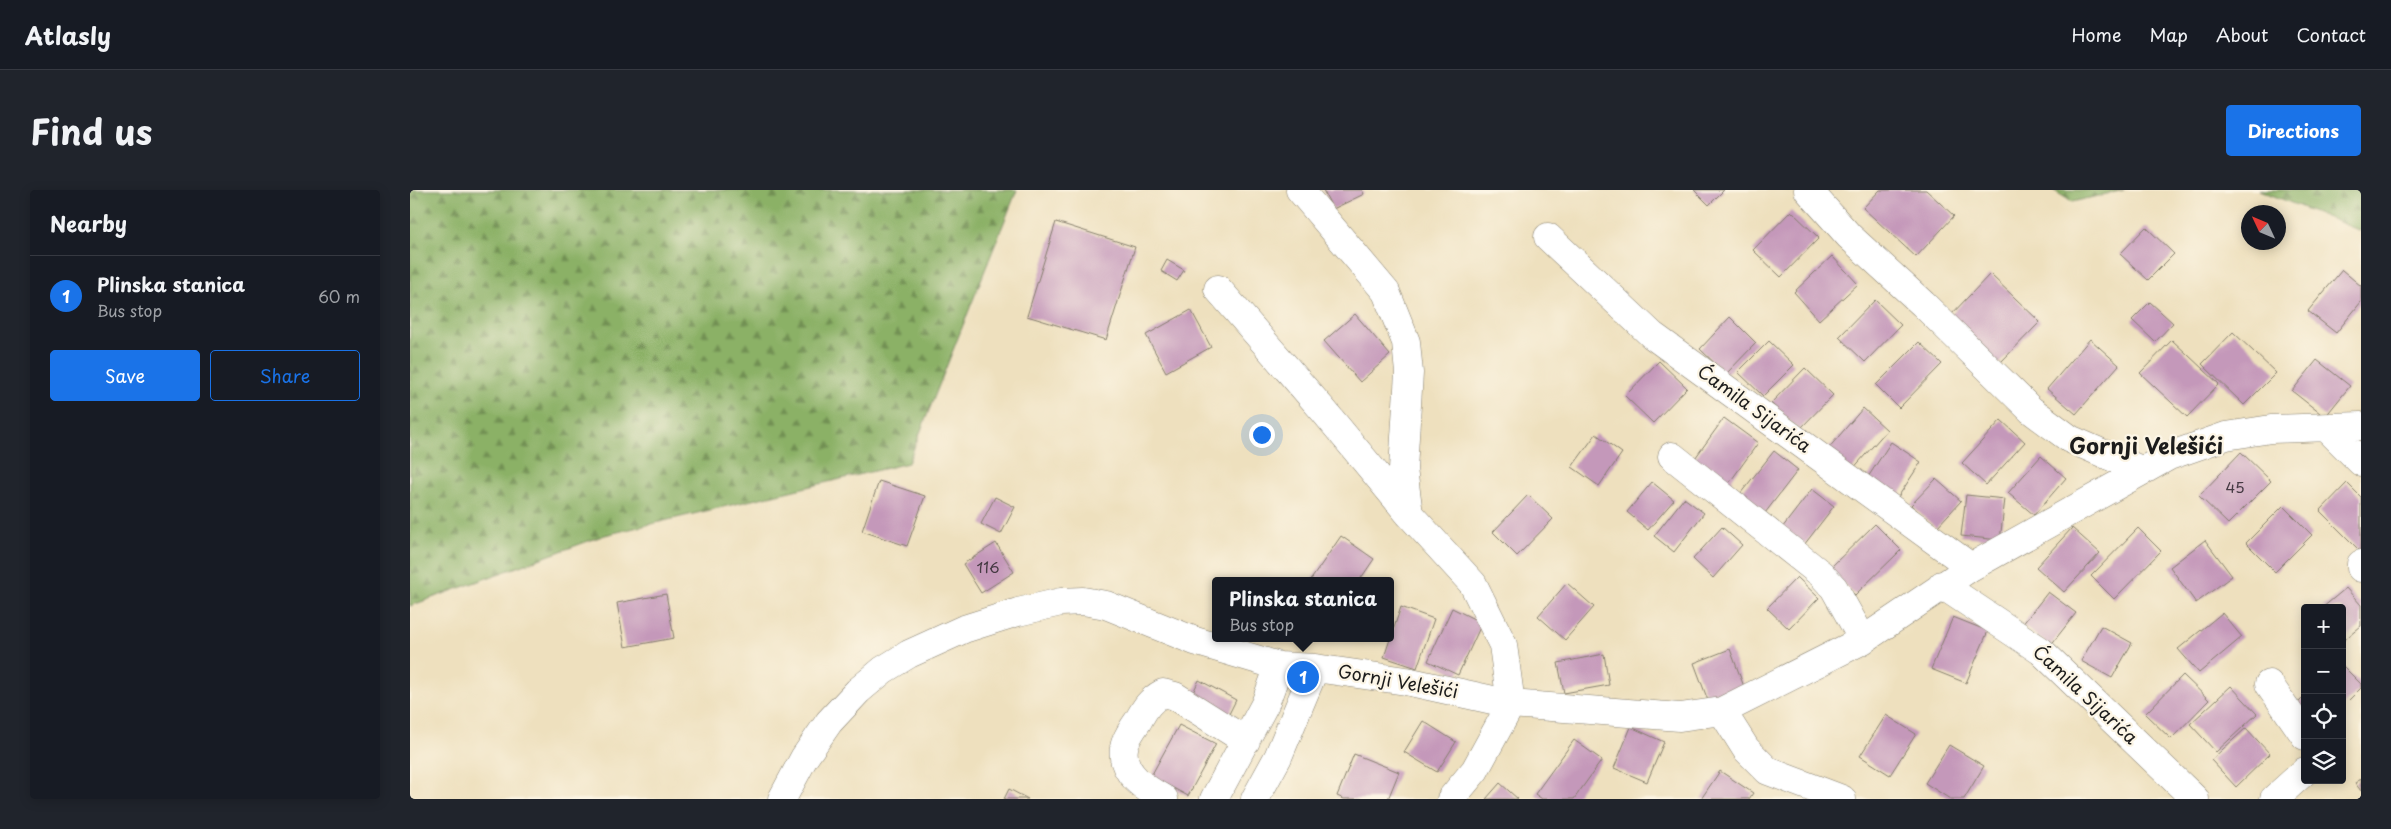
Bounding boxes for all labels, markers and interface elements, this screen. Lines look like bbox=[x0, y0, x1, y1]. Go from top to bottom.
text: Atlasly bbox=[25, 17, 111, 53]
text: Home bbox=[2071, 21, 2121, 48]
text: Map bbox=[2149, 21, 2188, 48]
text: About bbox=[2216, 21, 2268, 48]
text: Contact bbox=[2296, 21, 2366, 48]
text: Find us bbox=[30, 104, 152, 157]
button: Directions bbox=[2226, 105, 2361, 156]
north arrow bbox=[2241, 205, 2286, 250]
text: Nearby bbox=[50, 207, 127, 239]
text: Plinska stanica bbox=[97, 270, 245, 298]
text: 1 bbox=[62, 284, 70, 308]
text: 60 m bbox=[318, 284, 360, 308]
text: Bus stop bbox=[97, 298, 162, 322]
button: Save bbox=[50, 350, 200, 401]
button: Share bbox=[210, 350, 360, 401]
street label: Ćamila Sijarića bbox=[1692, 357, 1818, 459]
your location bbox=[1249, 422, 1275, 448]
district label: Gornji Velešići bbox=[2069, 428, 2223, 461]
house number: 45 bbox=[2225, 475, 2245, 498]
house number: 116 bbox=[976, 555, 1000, 578]
popup bbox=[1212, 577, 1394, 642]
text: Plinska stanica bbox=[1229, 584, 1377, 612]
map controls bbox=[2301, 604, 2346, 784]
button: + bbox=[2301, 604, 2346, 649]
text: Bus stop bbox=[1229, 612, 1294, 636]
street label: Ćamila Sijarića bbox=[2028, 638, 2145, 750]
button: − bbox=[2301, 649, 2346, 694]
street label: Gornji Velešići bbox=[1336, 657, 1461, 704]
pin: 1 bbox=[1287, 658, 1319, 696]
button: locate bbox=[2301, 694, 2346, 739]
button: layers bbox=[2301, 739, 2346, 784]

